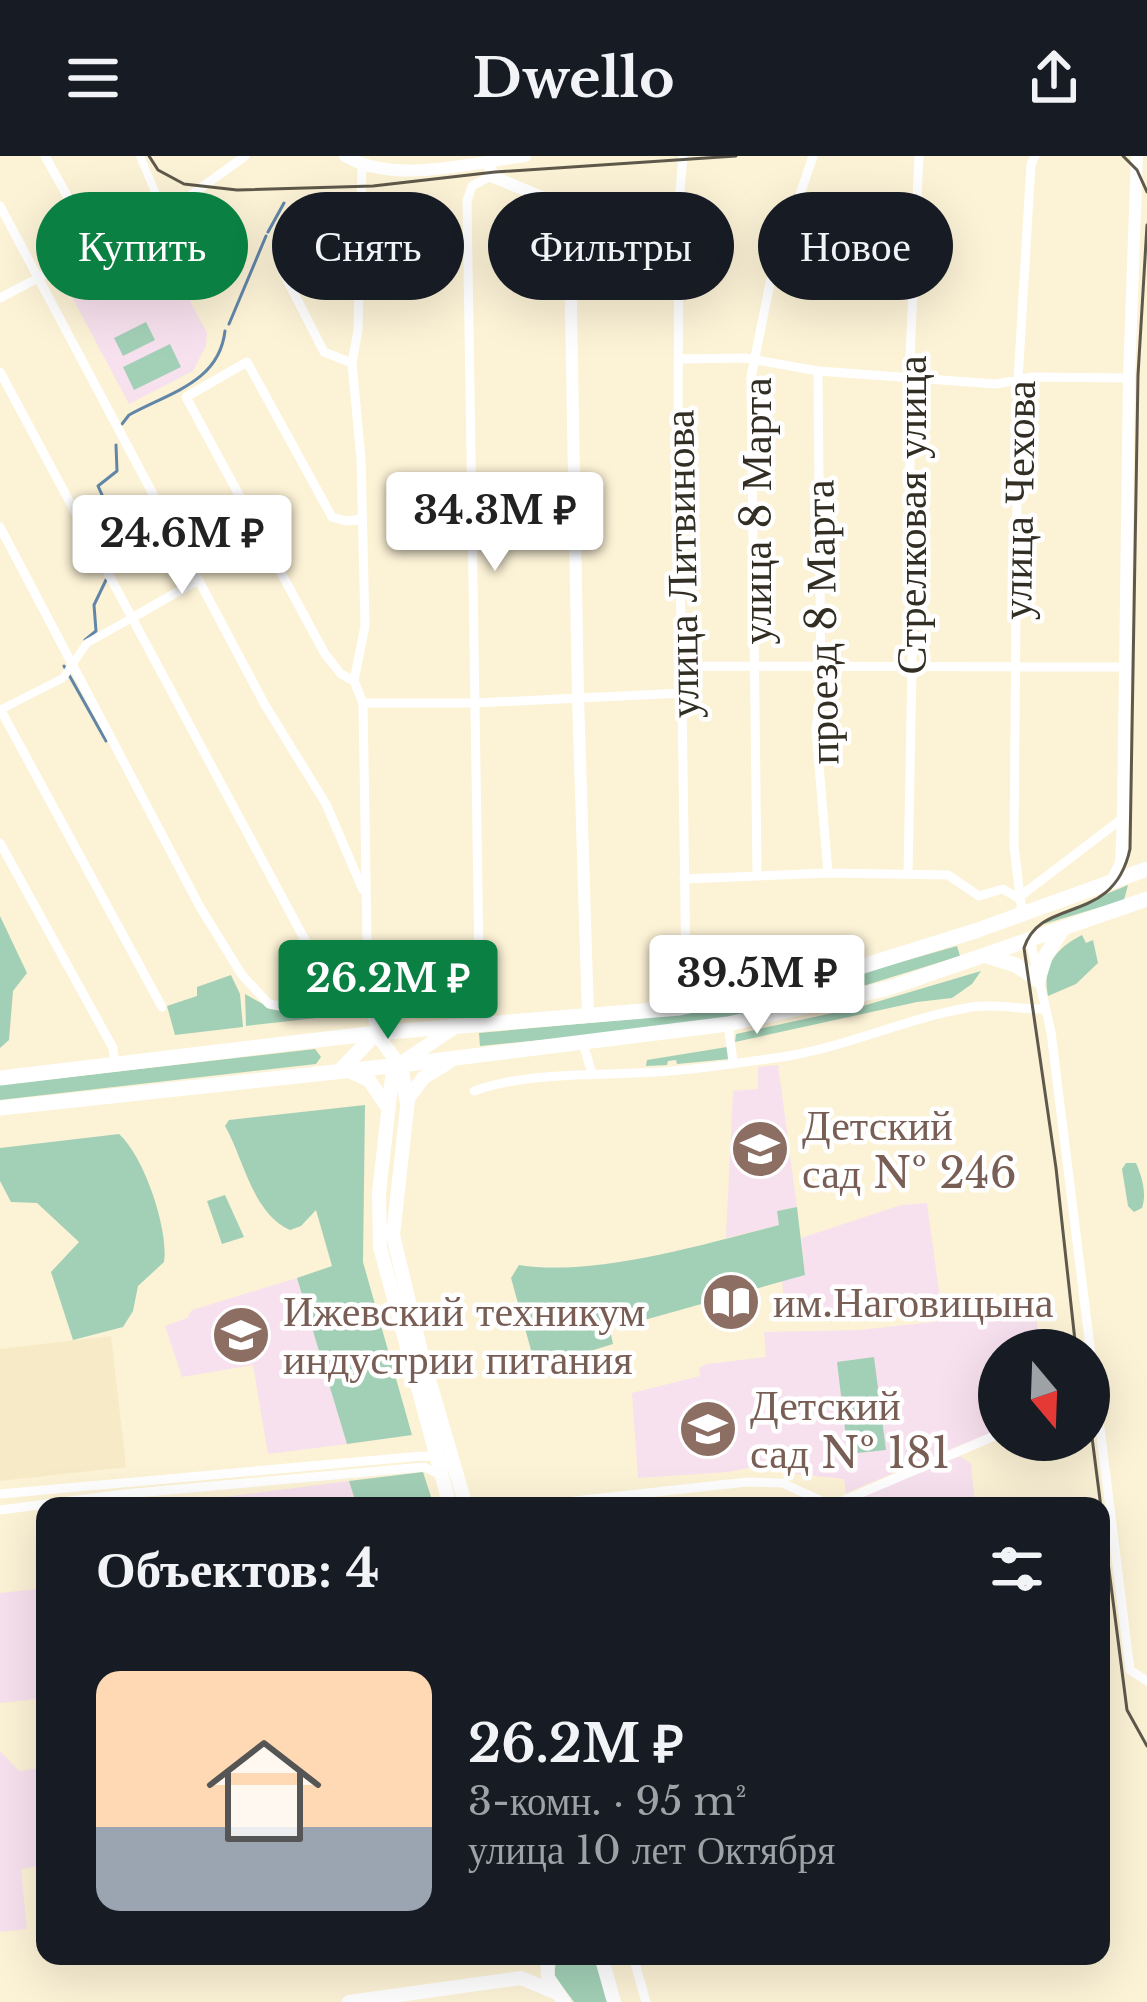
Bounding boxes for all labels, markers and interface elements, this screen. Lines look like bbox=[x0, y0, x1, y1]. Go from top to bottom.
icon: menu bbox=[60, 45, 126, 111]
text: Dwello bbox=[472, 45, 675, 112]
icon: share bbox=[1021, 45, 1087, 111]
chip: Купить bbox=[36, 192, 248, 300]
chip: Снять bbox=[272, 192, 464, 300]
chip: Фильтры bbox=[488, 192, 734, 300]
chip: Новое bbox=[758, 192, 953, 300]
street label: Стрелковая улица bbox=[885, 355, 937, 675]
street label: улица 8 Марта bbox=[730, 377, 782, 645]
street label: улица Чехова bbox=[990, 379, 1046, 620]
street label: улица Литвинова bbox=[652, 409, 710, 719]
pin: 34.3M ₽ bbox=[384, 472, 606, 574]
street label: проезд 8 Марта bbox=[793, 479, 849, 765]
text: 34.3M ₽ bbox=[413, 486, 577, 535]
pin: 24.6M ₽ bbox=[71, 495, 293, 597]
text: 24.6M ₽ bbox=[100, 509, 264, 558]
pin: 39.5M ₽ bbox=[646, 935, 868, 1037]
pin: 26.2M ₽ bbox=[277, 940, 499, 1042]
text: 39.5M ₽ bbox=[676, 949, 838, 998]
text: 26.2M ₽ bbox=[306, 954, 470, 1003]
place label: Детский сад № 246 bbox=[802, 1099, 1017, 1199]
school or university icon: Детский сад № 246 bbox=[729, 1118, 791, 1180]
library icon: им.Наговицына bbox=[700, 1271, 762, 1333]
place label: им.Наговицына bbox=[773, 1276, 1054, 1328]
place label: Ижевский техникум индустрии питания bbox=[283, 1285, 645, 1385]
school or university icon: Ижевский техникум индустрии питания bbox=[210, 1304, 272, 1366]
north arrow bbox=[978, 1329, 1110, 1461]
map controls bbox=[978, 1329, 1110, 1461]
place label: Детский сад № 181 bbox=[750, 1379, 950, 1479]
school or university icon: Детский сад № 181 bbox=[677, 1398, 739, 1460]
icon: filters bbox=[984, 1536, 1050, 1602]
text: Объектов: 4 bbox=[96, 1538, 380, 1601]
text: 26.2M ₽ bbox=[468, 1713, 684, 1776]
icon: home bbox=[192, 1719, 336, 1863]
text: 3-комн. · 95 m² bbox=[468, 1777, 747, 1826]
text: улица 10 лет Октября bbox=[468, 1826, 835, 1875]

